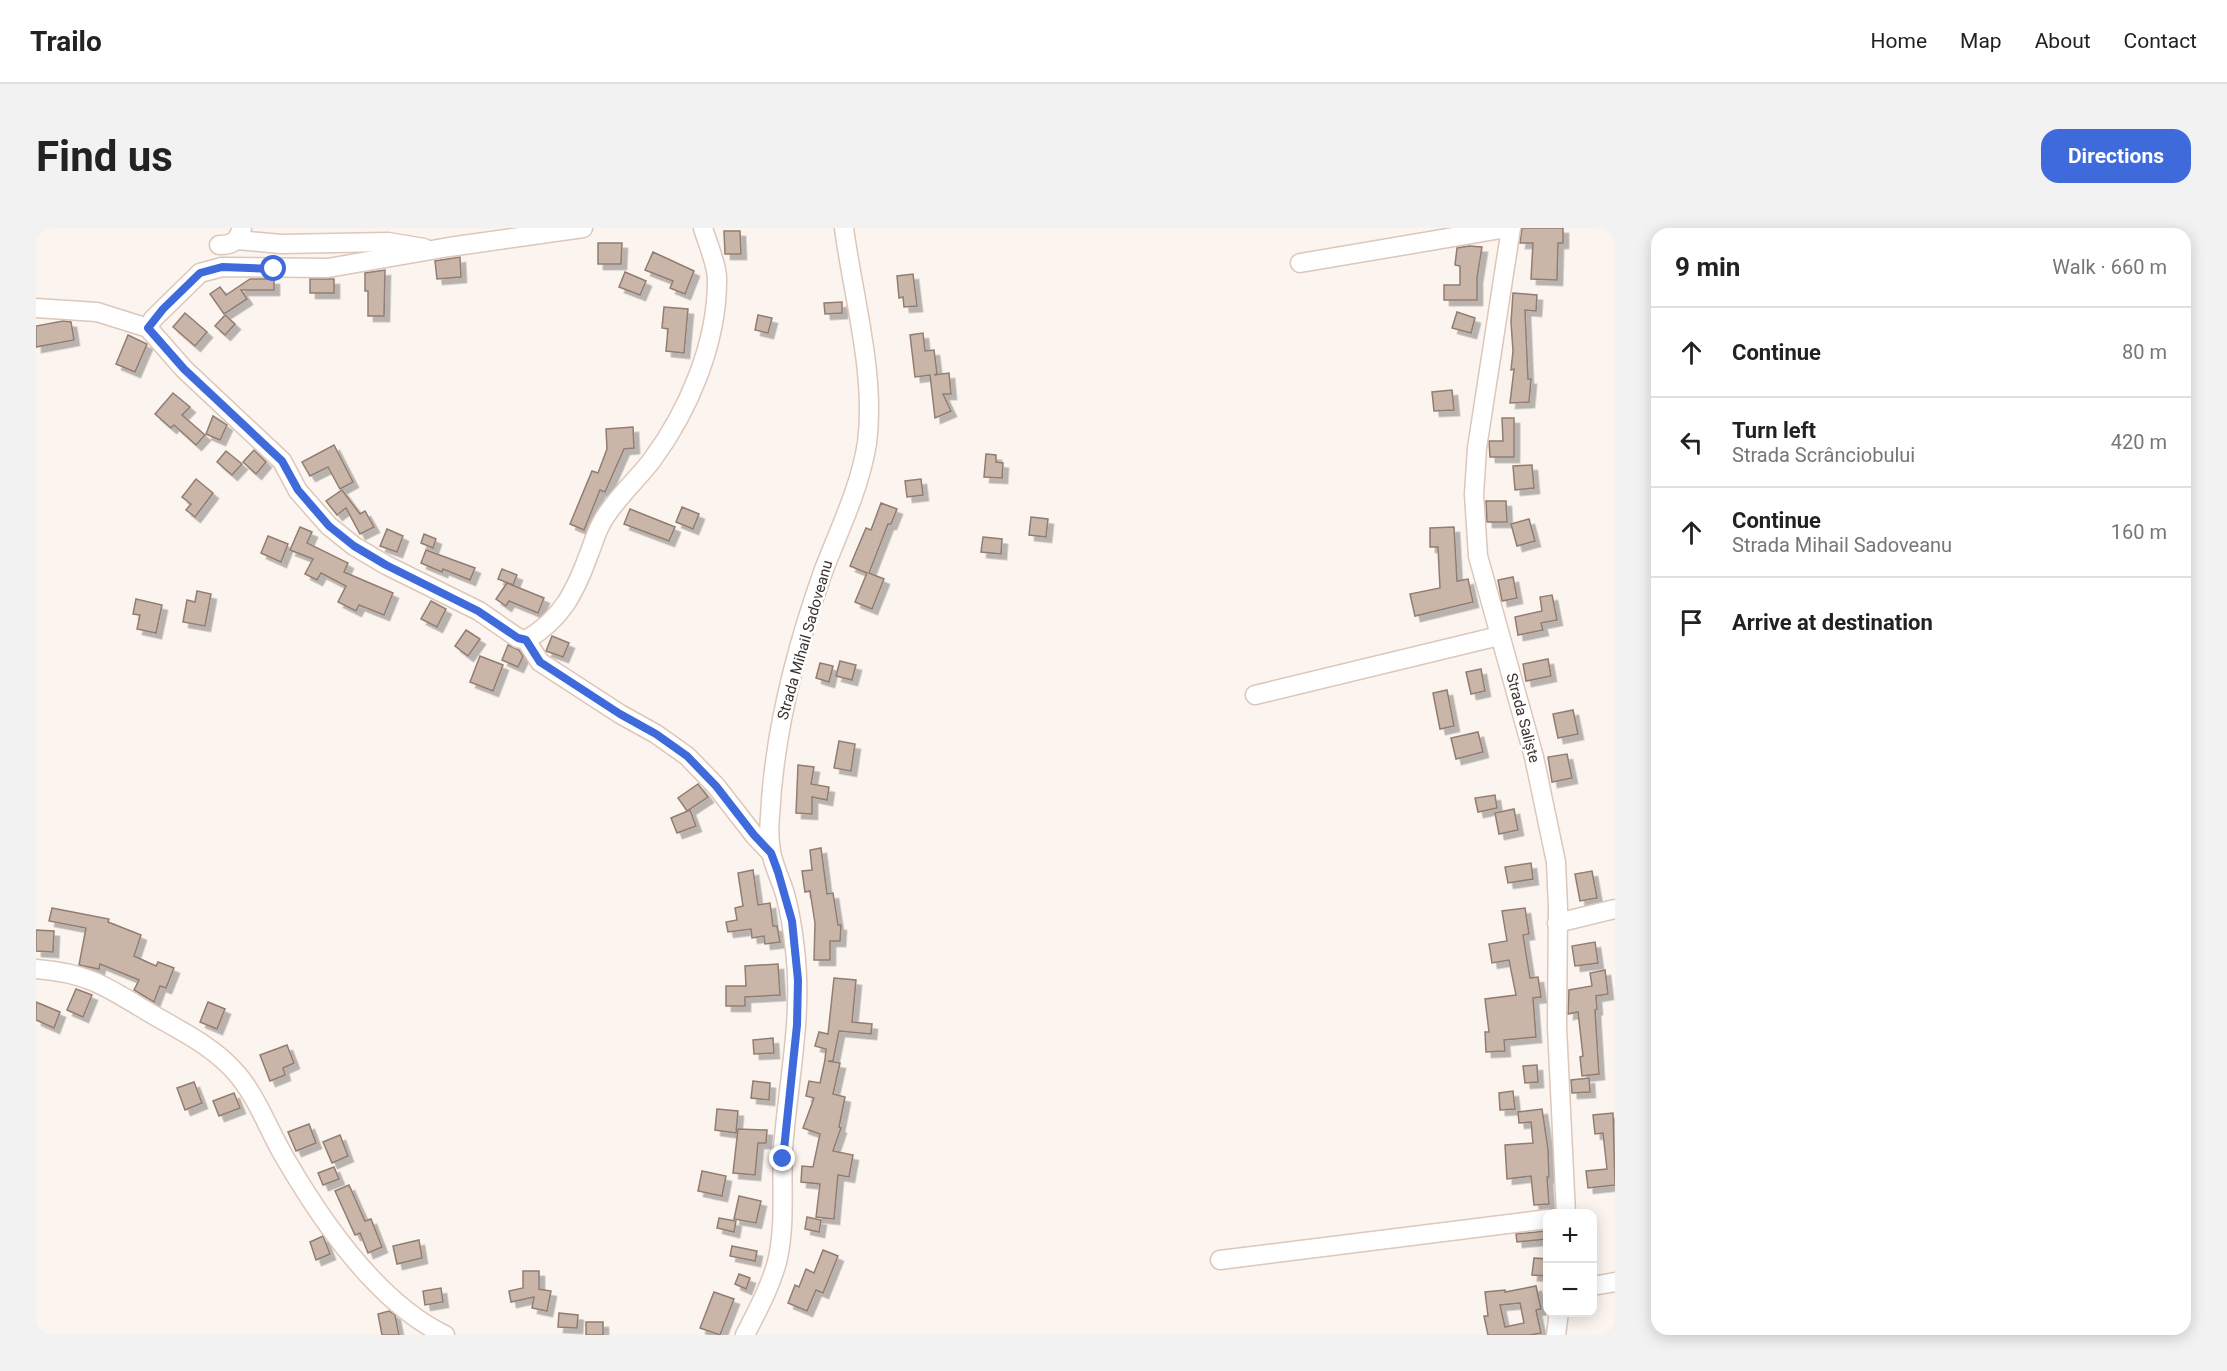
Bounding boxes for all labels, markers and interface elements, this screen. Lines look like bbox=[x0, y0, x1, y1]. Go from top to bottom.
text: Trailo bbox=[30, 25, 102, 58]
text: Home bbox=[1871, 29, 1927, 53]
text: Map bbox=[1960, 29, 2002, 53]
text: About bbox=[2035, 29, 2091, 53]
text: Contact bbox=[2124, 29, 2197, 53]
button: Directions bbox=[2041, 129, 2191, 183]
text: Find us bbox=[36, 132, 173, 181]
text: 9 min bbox=[1675, 252, 1740, 282]
route start bbox=[260, 255, 286, 281]
text: Walk · 660 m bbox=[2052, 255, 2167, 279]
icon: ahead bbox=[1675, 336, 1708, 369]
text: Continue bbox=[1732, 340, 1821, 365]
text: 80 m bbox=[2122, 340, 2167, 364]
text: Turn left bbox=[1732, 418, 1816, 443]
icon: left bbox=[1675, 426, 1708, 459]
text: 420 m bbox=[2111, 430, 2167, 454]
text: Strada Scrânciobului bbox=[1732, 443, 1915, 467]
text: Continue bbox=[1732, 508, 1821, 533]
icon: ahead bbox=[1675, 516, 1708, 549]
text: 160 m bbox=[2111, 520, 2167, 544]
text: Strada Mihail Sadoveanu bbox=[1732, 533, 1952, 557]
street label: Strada Mihail Sadoveanu bbox=[774, 558, 836, 722]
icon: arrive bbox=[1675, 606, 1708, 639]
text: Arrive at destination bbox=[1732, 610, 1933, 635]
street label: Strada Saliște bbox=[1502, 671, 1544, 765]
route end bbox=[769, 1145, 795, 1171]
map controls bbox=[1543, 1209, 1597, 1317]
button: + bbox=[1543, 1209, 1597, 1263]
button: − bbox=[1543, 1263, 1597, 1317]

